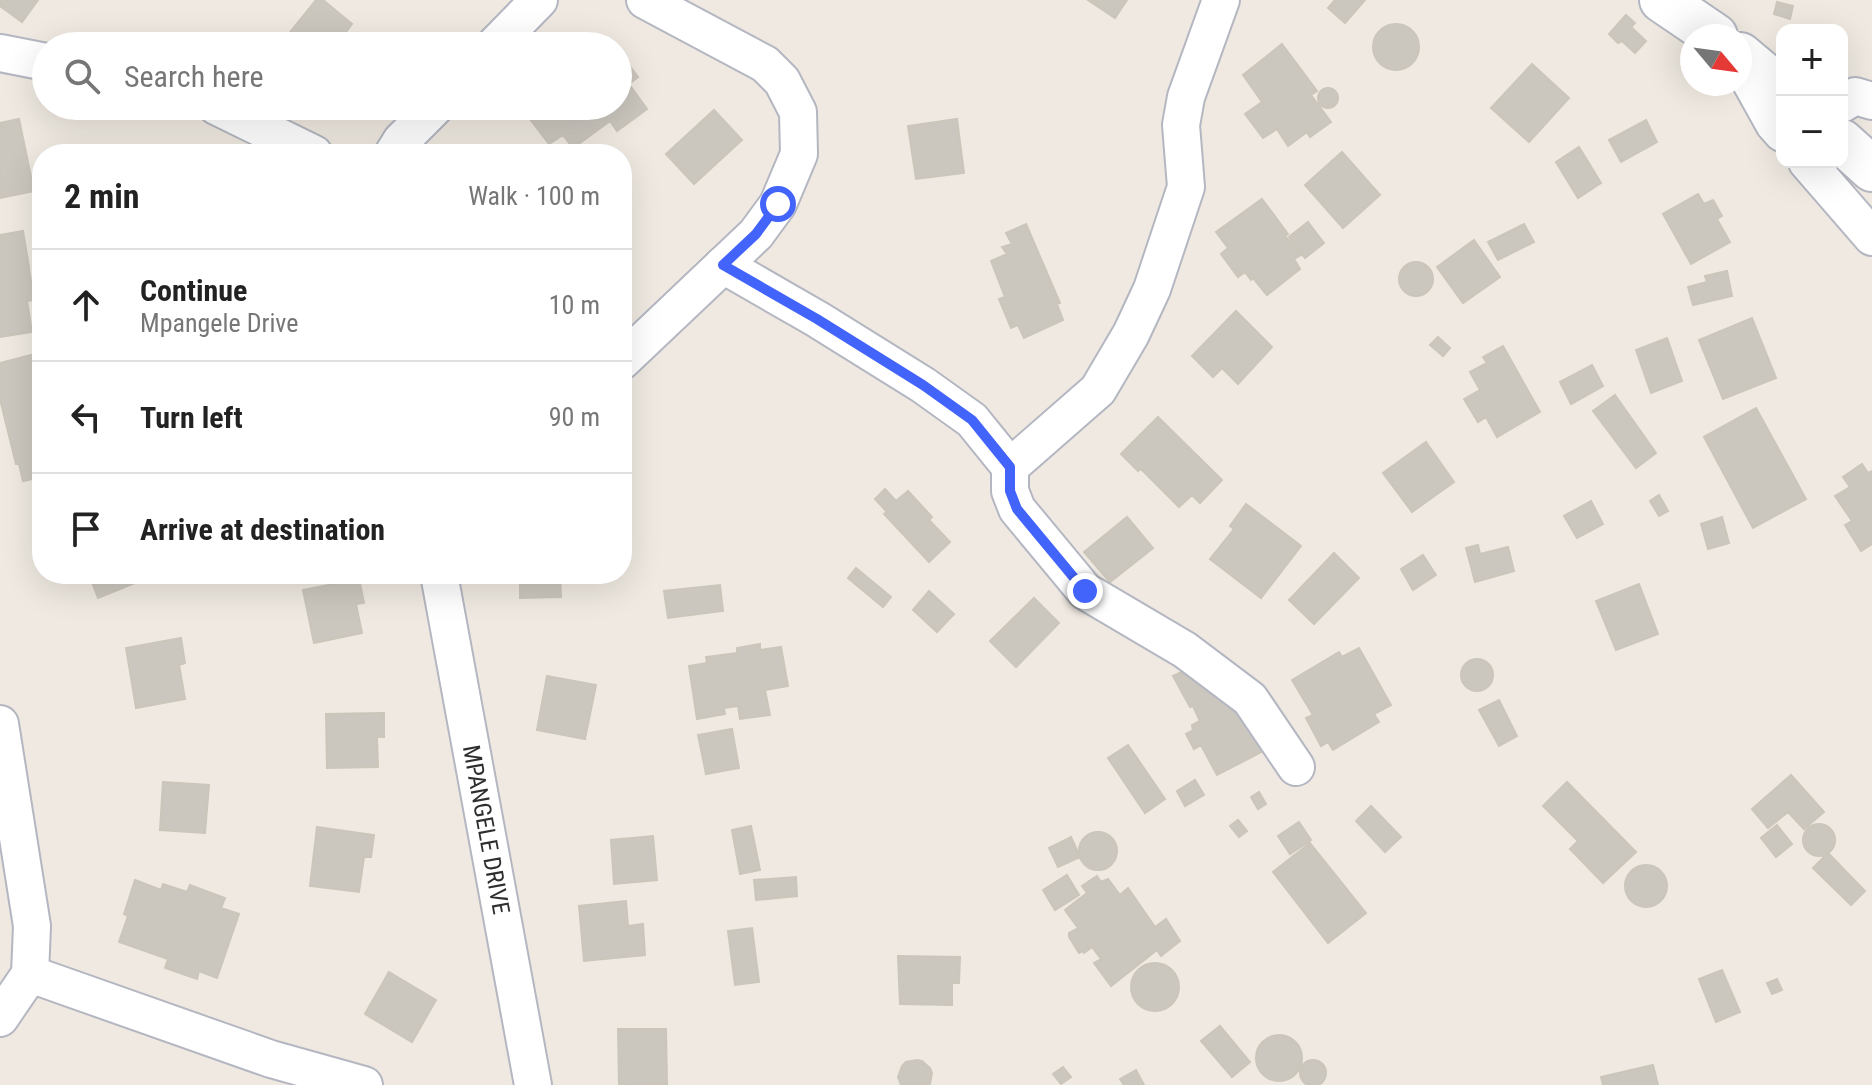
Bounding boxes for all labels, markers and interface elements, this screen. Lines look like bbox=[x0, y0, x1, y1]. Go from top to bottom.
north arrow bbox=[1680, 24, 1752, 96]
map controls bbox=[1776, 24, 1848, 168]
button: + bbox=[1776, 24, 1848, 96]
search box bbox=[32, 32, 632, 120]
icon: search bbox=[60, 54, 104, 98]
text: Search here bbox=[124, 59, 264, 94]
button: − bbox=[1776, 96, 1848, 168]
text: 2 min bbox=[64, 176, 140, 216]
text: Walk · 100 m bbox=[468, 181, 600, 211]
route start bbox=[760, 186, 796, 222]
text: Continue bbox=[140, 273, 247, 308]
icon: ahead bbox=[64, 283, 108, 327]
text: 10 m bbox=[549, 290, 600, 320]
text: Mpangele Drive bbox=[140, 308, 299, 338]
icon: left bbox=[64, 395, 108, 439]
text: Turn left bbox=[140, 400, 243, 435]
text: 90 m bbox=[549, 402, 600, 432]
icon: arrive bbox=[64, 507, 108, 551]
text: Arrive at destination bbox=[140, 512, 385, 547]
route end bbox=[1067, 573, 1103, 609]
street label: MPANGELE DRIVE bbox=[457, 743, 515, 917]

